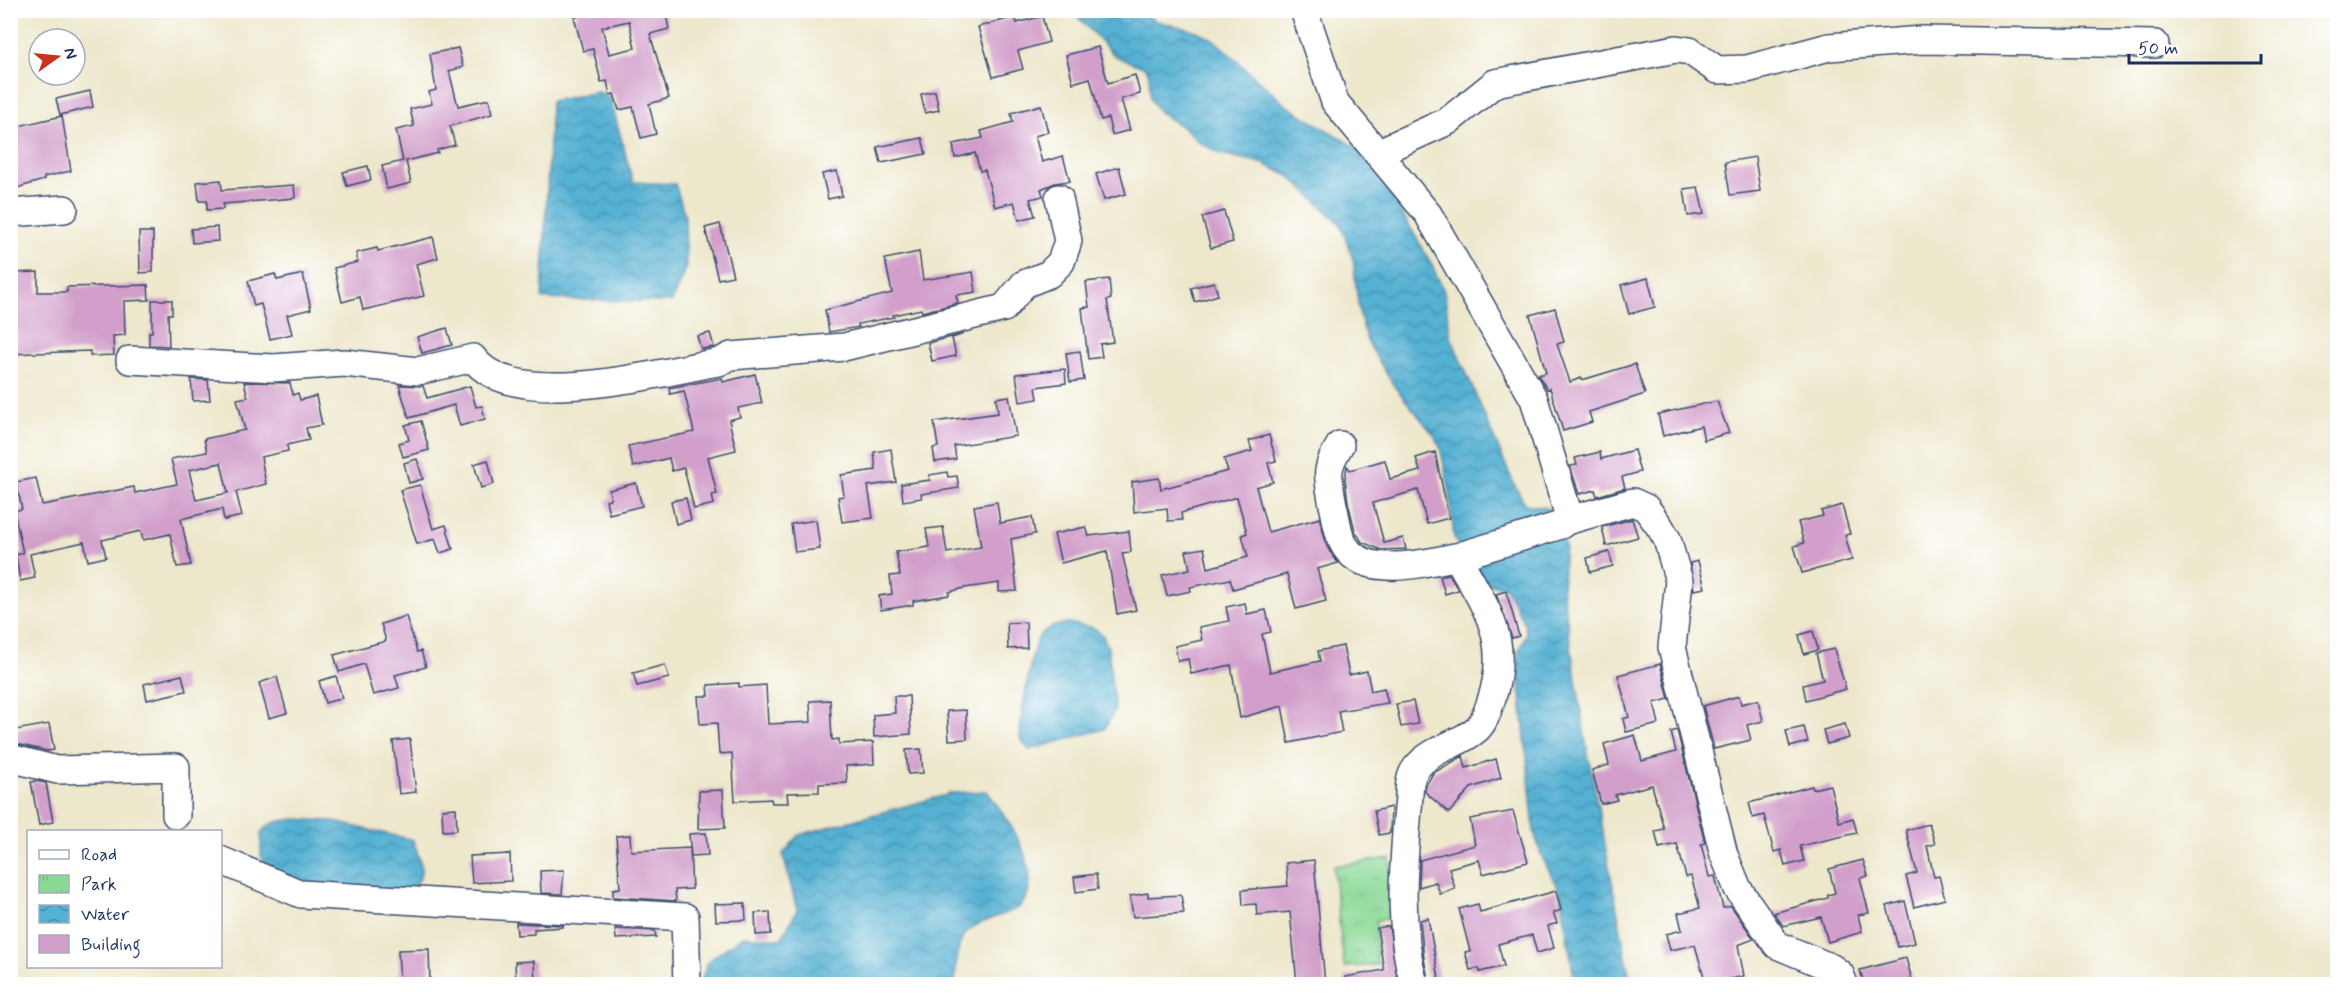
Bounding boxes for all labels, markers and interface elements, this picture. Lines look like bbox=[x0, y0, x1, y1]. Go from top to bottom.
north arrow bbox=[27, 27, 87, 87]
scale bar bbox=[2129, 27, 2261, 65]
text: 50 m bbox=[2138, 37, 2178, 61]
text: N bbox=[59, 46, 82, 61]
legend bbox=[27, 830, 222, 968]
text: Road bbox=[81, 843, 117, 867]
text: Park bbox=[81, 873, 117, 897]
text: Water bbox=[81, 903, 130, 927]
text: Building bbox=[81, 933, 141, 959]

